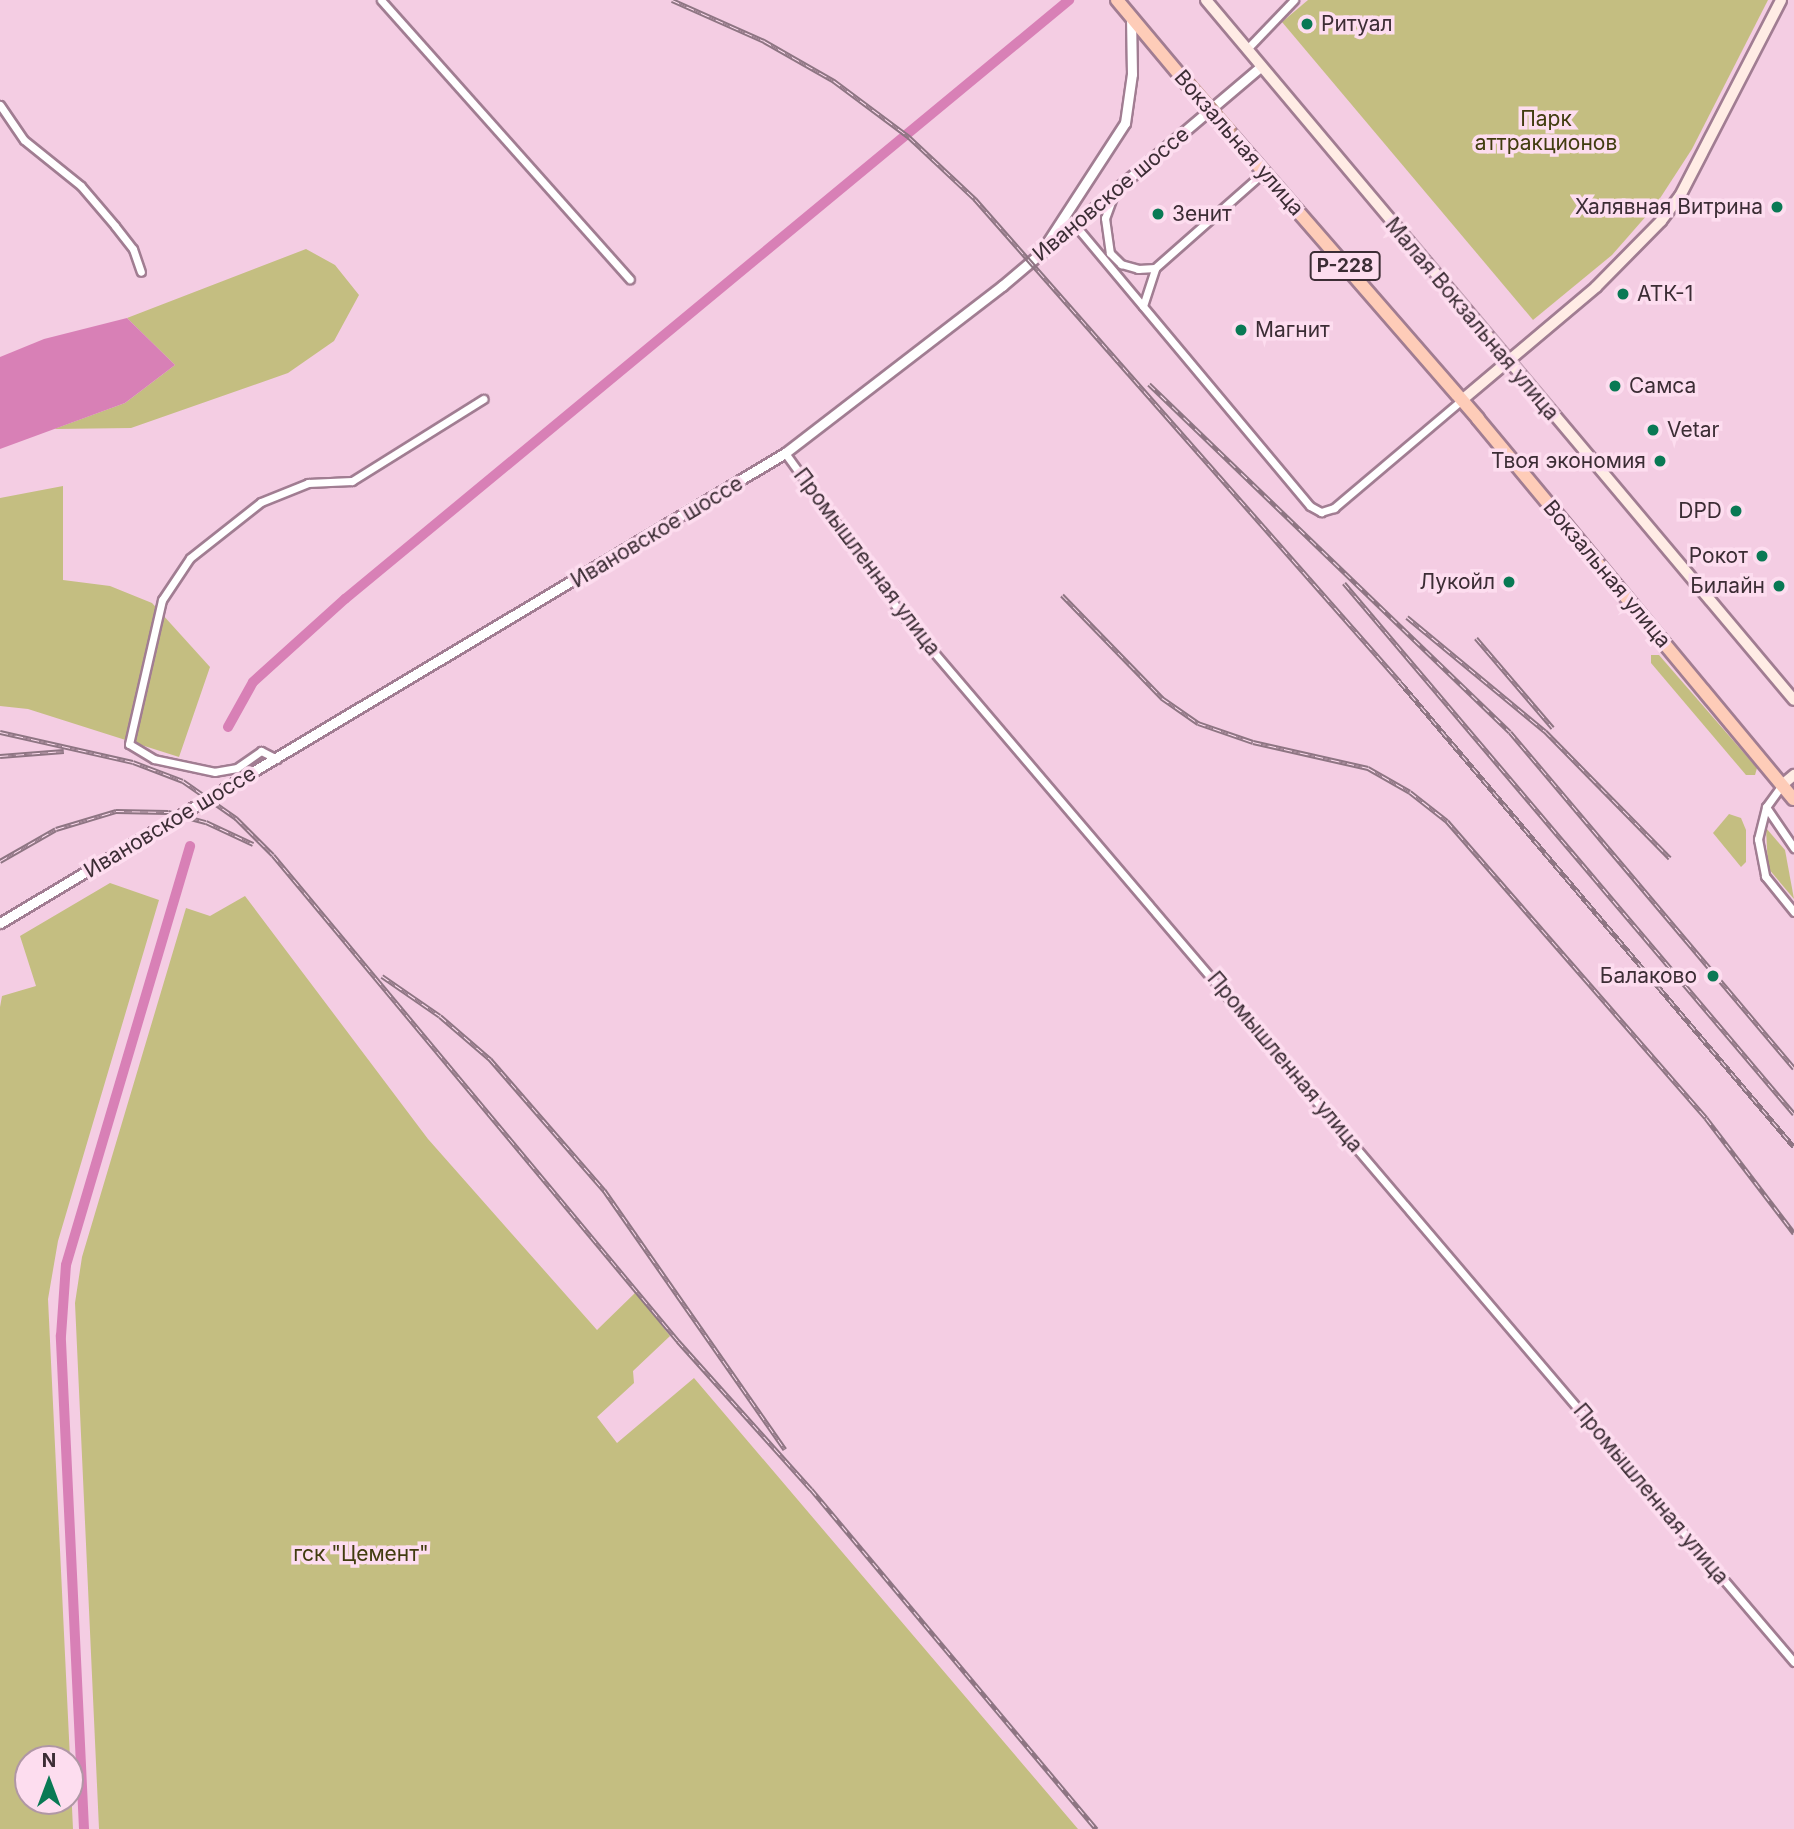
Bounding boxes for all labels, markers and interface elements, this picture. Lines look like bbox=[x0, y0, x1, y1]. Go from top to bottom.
place label: Ритуал bbox=[1321, 11, 1393, 37]
marker: Ритуал bbox=[1299, 16, 1315, 32]
street label: Вокзальная улица bbox=[1169, 65, 1309, 221]
park label: Парк аттракционов bbox=[1475, 106, 1617, 156]
street label: Ивановское шоссе bbox=[1028, 121, 1194, 267]
place label: Халявная Витрина bbox=[1575, 194, 1763, 220]
marker: Халявная Витрина bbox=[1769, 199, 1785, 215]
place label: Зенит bbox=[1172, 201, 1232, 227]
marker: Зенит bbox=[1150, 206, 1166, 222]
street label: Малая Вокзальная улица bbox=[1380, 213, 1564, 425]
road number: Р-228 bbox=[1308, 250, 1382, 282]
place label: АТК-1 bbox=[1637, 281, 1693, 307]
marker: АТК-1 bbox=[1615, 286, 1631, 302]
place label: Магнит bbox=[1255, 317, 1330, 343]
marker: Магнит bbox=[1233, 322, 1249, 338]
place label: Самса bbox=[1629, 373, 1696, 399]
marker: Самса bbox=[1607, 378, 1623, 394]
place label: Vetar bbox=[1667, 417, 1719, 443]
marker: Vetar bbox=[1645, 422, 1661, 438]
place label: Твоя экономия bbox=[1491, 448, 1646, 474]
marker: Твоя экономия bbox=[1652, 453, 1668, 469]
street label: Промышленная улица bbox=[788, 463, 946, 661]
street label: Ивановское шоссе bbox=[566, 471, 748, 593]
street label: Вокзальная улица bbox=[1538, 495, 1676, 653]
place label: DPD bbox=[1678, 498, 1722, 524]
marker: DPD bbox=[1728, 503, 1744, 519]
place label: Рокот bbox=[1689, 543, 1748, 569]
marker: Рокот bbox=[1754, 548, 1770, 564]
place label: Лукойл bbox=[1419, 569, 1495, 595]
place label: Билайн bbox=[1690, 573, 1765, 599]
marker: Лукойл bbox=[1501, 574, 1517, 590]
marker: Билайн bbox=[1771, 578, 1787, 594]
street label: Ивановское шоссе bbox=[79, 761, 261, 883]
place label: Балаково bbox=[1600, 963, 1697, 989]
marker: Балаково bbox=[1703, 966, 1723, 986]
street label: Промышленная улица bbox=[1202, 967, 1368, 1157]
street label: Промышленная улица bbox=[1568, 1399, 1734, 1589]
park label: гск "Цемент" bbox=[293, 1541, 429, 1567]
north arrow bbox=[14, 1745, 84, 1815]
text: N bbox=[42, 1749, 56, 1772]

